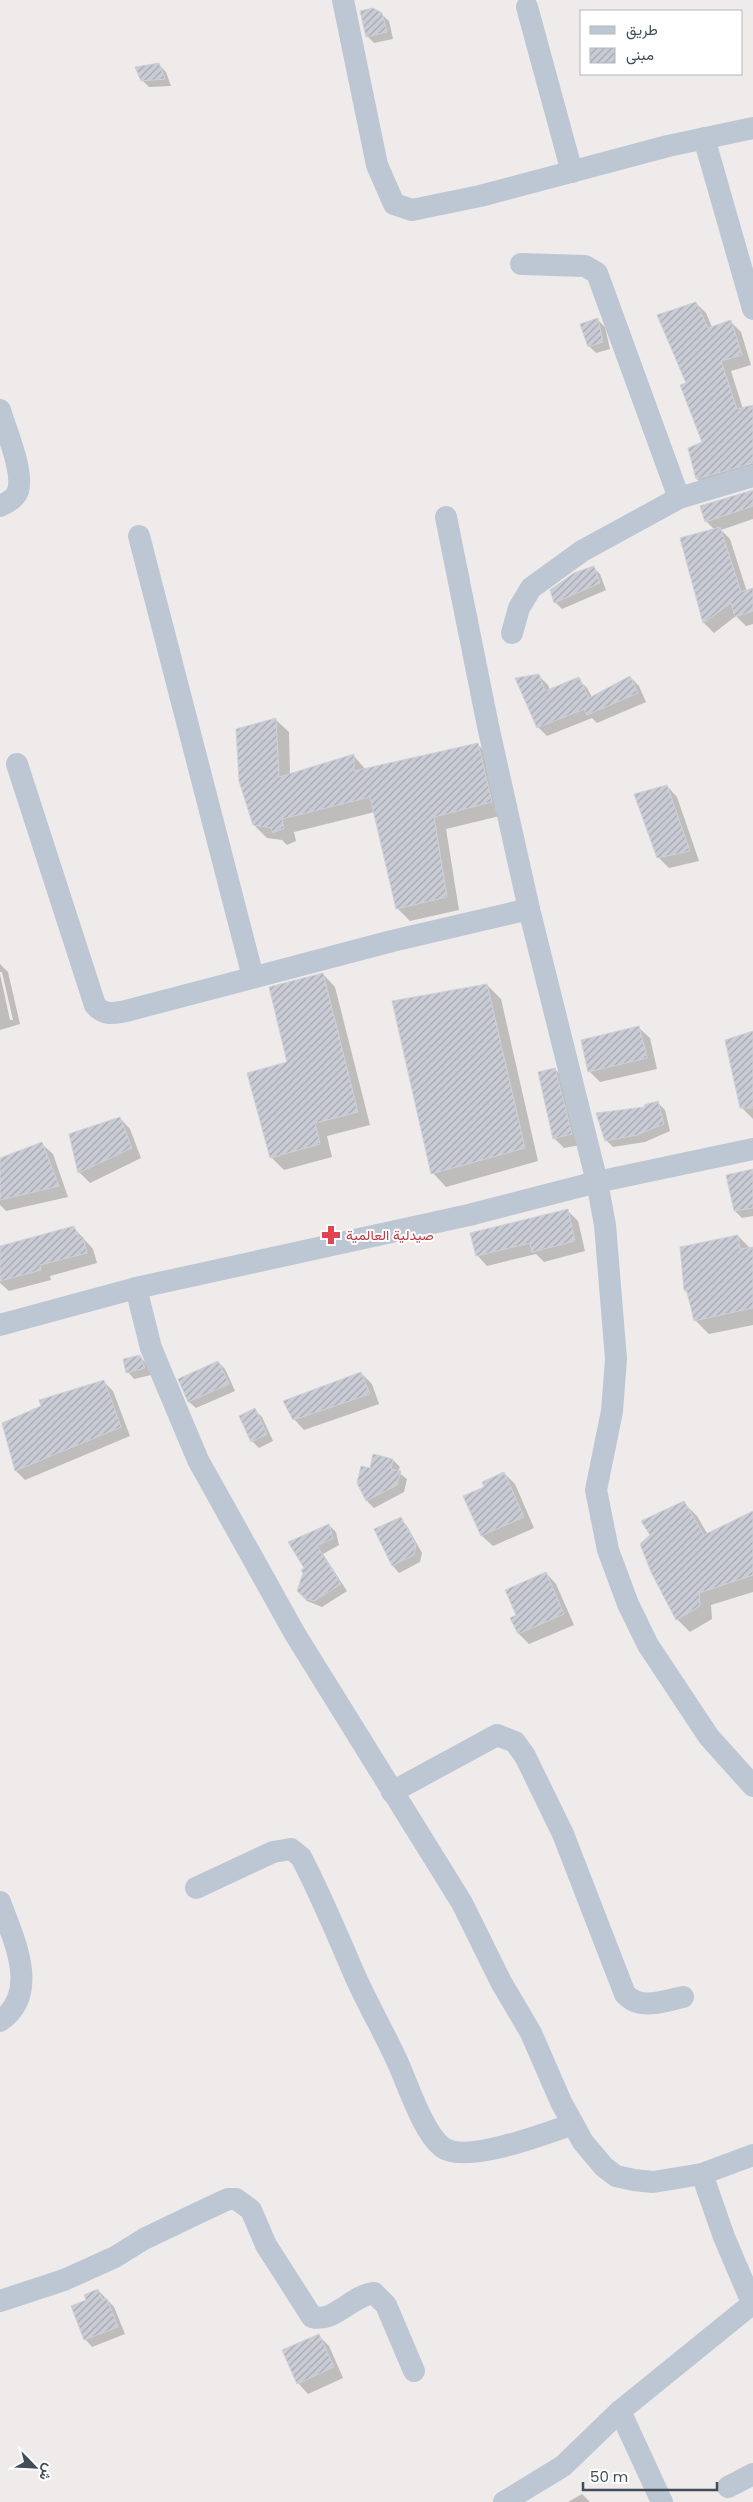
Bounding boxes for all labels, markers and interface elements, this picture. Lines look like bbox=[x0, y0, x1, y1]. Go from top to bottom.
legend bbox=[580, 10, 743, 75]
text: طريق bbox=[626, 19, 658, 40]
text: مبنى bbox=[626, 44, 654, 65]
pharmacy icon: صيدلية العالمية bbox=[320, 1224, 342, 1246]
place label: صيدلية العالمية bbox=[346, 1225, 434, 1245]
north arrow bbox=[10, 2442, 60, 2492]
scale bar bbox=[583, 2460, 717, 2492]
text: ش bbox=[34, 2461, 59, 2484]
text: 50 m bbox=[590, 2466, 628, 2487]

